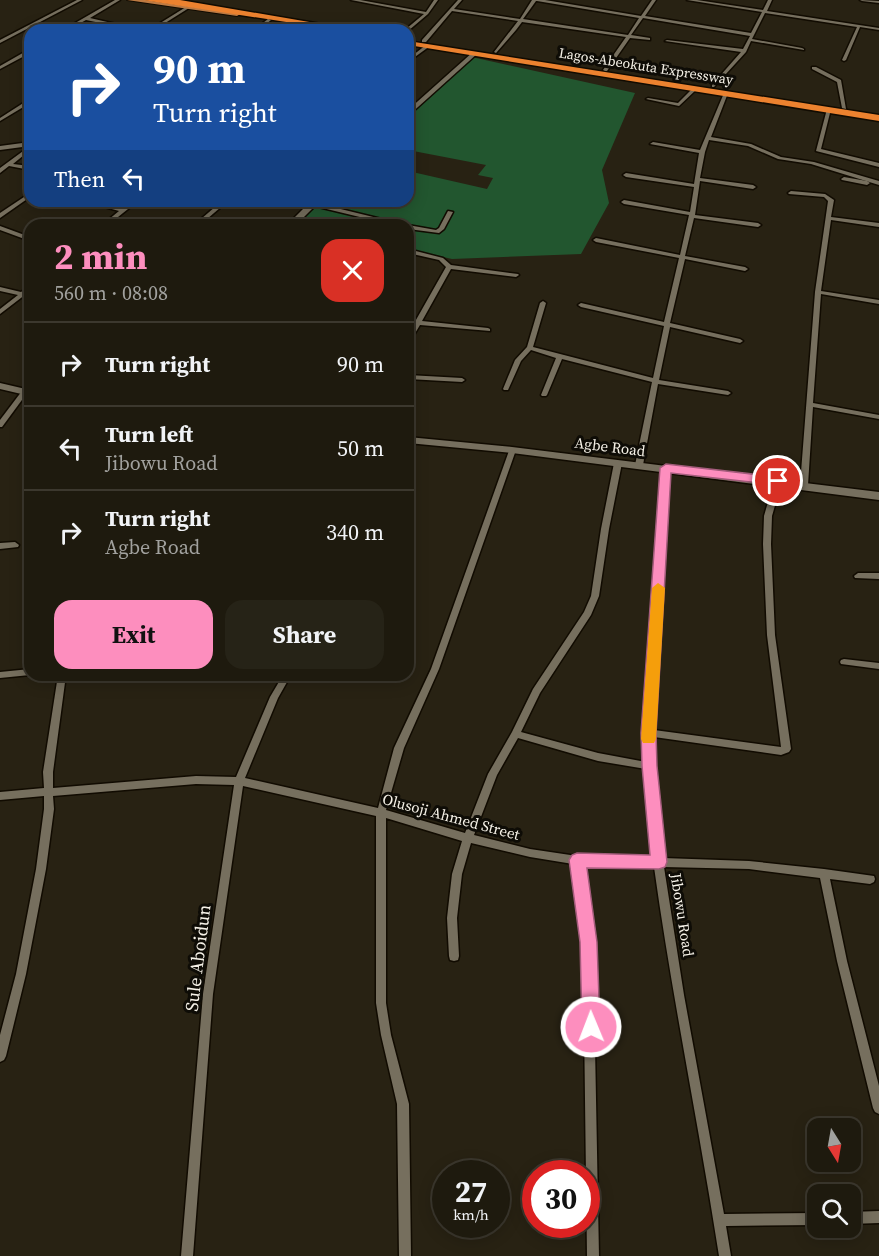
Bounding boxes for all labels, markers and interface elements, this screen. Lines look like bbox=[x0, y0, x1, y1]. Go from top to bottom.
text: 90 m bbox=[153, 39, 246, 97]
street label: Lagos-Abeokuta Expressway bbox=[557, 42, 735, 90]
icon: right bbox=[54, 48, 132, 126]
text: Turn right bbox=[153, 94, 277, 131]
icon: left bbox=[117, 162, 150, 195]
text: Then bbox=[54, 164, 105, 194]
text: 2 min bbox=[54, 232, 147, 281]
button: close bbox=[321, 239, 384, 302]
text: 560 m · 08:08 bbox=[54, 279, 168, 307]
icon: right bbox=[54, 348, 87, 381]
text: Turn right bbox=[105, 349, 210, 379]
text: 90 m bbox=[337, 349, 384, 379]
text: Turn left bbox=[105, 419, 193, 449]
icon: left bbox=[54, 432, 87, 465]
street label: Agbe Road bbox=[573, 432, 647, 461]
text: 50 m bbox=[337, 433, 384, 463]
text: Jibowu Road bbox=[105, 449, 218, 477]
pin bbox=[752, 455, 803, 506]
icon: arrive bbox=[761, 464, 794, 497]
text: Turn right bbox=[105, 503, 210, 533]
icon: right bbox=[54, 516, 87, 549]
text: 340 m bbox=[326, 517, 384, 547]
text: Agbe Road bbox=[105, 533, 200, 561]
button: Exit bbox=[54, 600, 213, 669]
button: Share bbox=[225, 600, 384, 669]
street label: Olusoji Ahmed Street bbox=[380, 788, 522, 845]
street label: Jibowu Road bbox=[665, 871, 700, 959]
street label: Sule Aboidun bbox=[179, 903, 216, 1013]
position arrow bbox=[559, 995, 623, 1059]
north arrow bbox=[807, 1118, 861, 1172]
map controls bbox=[807, 1118, 861, 1238]
speed limit sign: 30 bbox=[522, 1160, 600, 1238]
text: 27 bbox=[455, 1171, 487, 1212]
button: search bbox=[807, 1184, 861, 1238]
text: km/h bbox=[453, 1204, 489, 1225]

